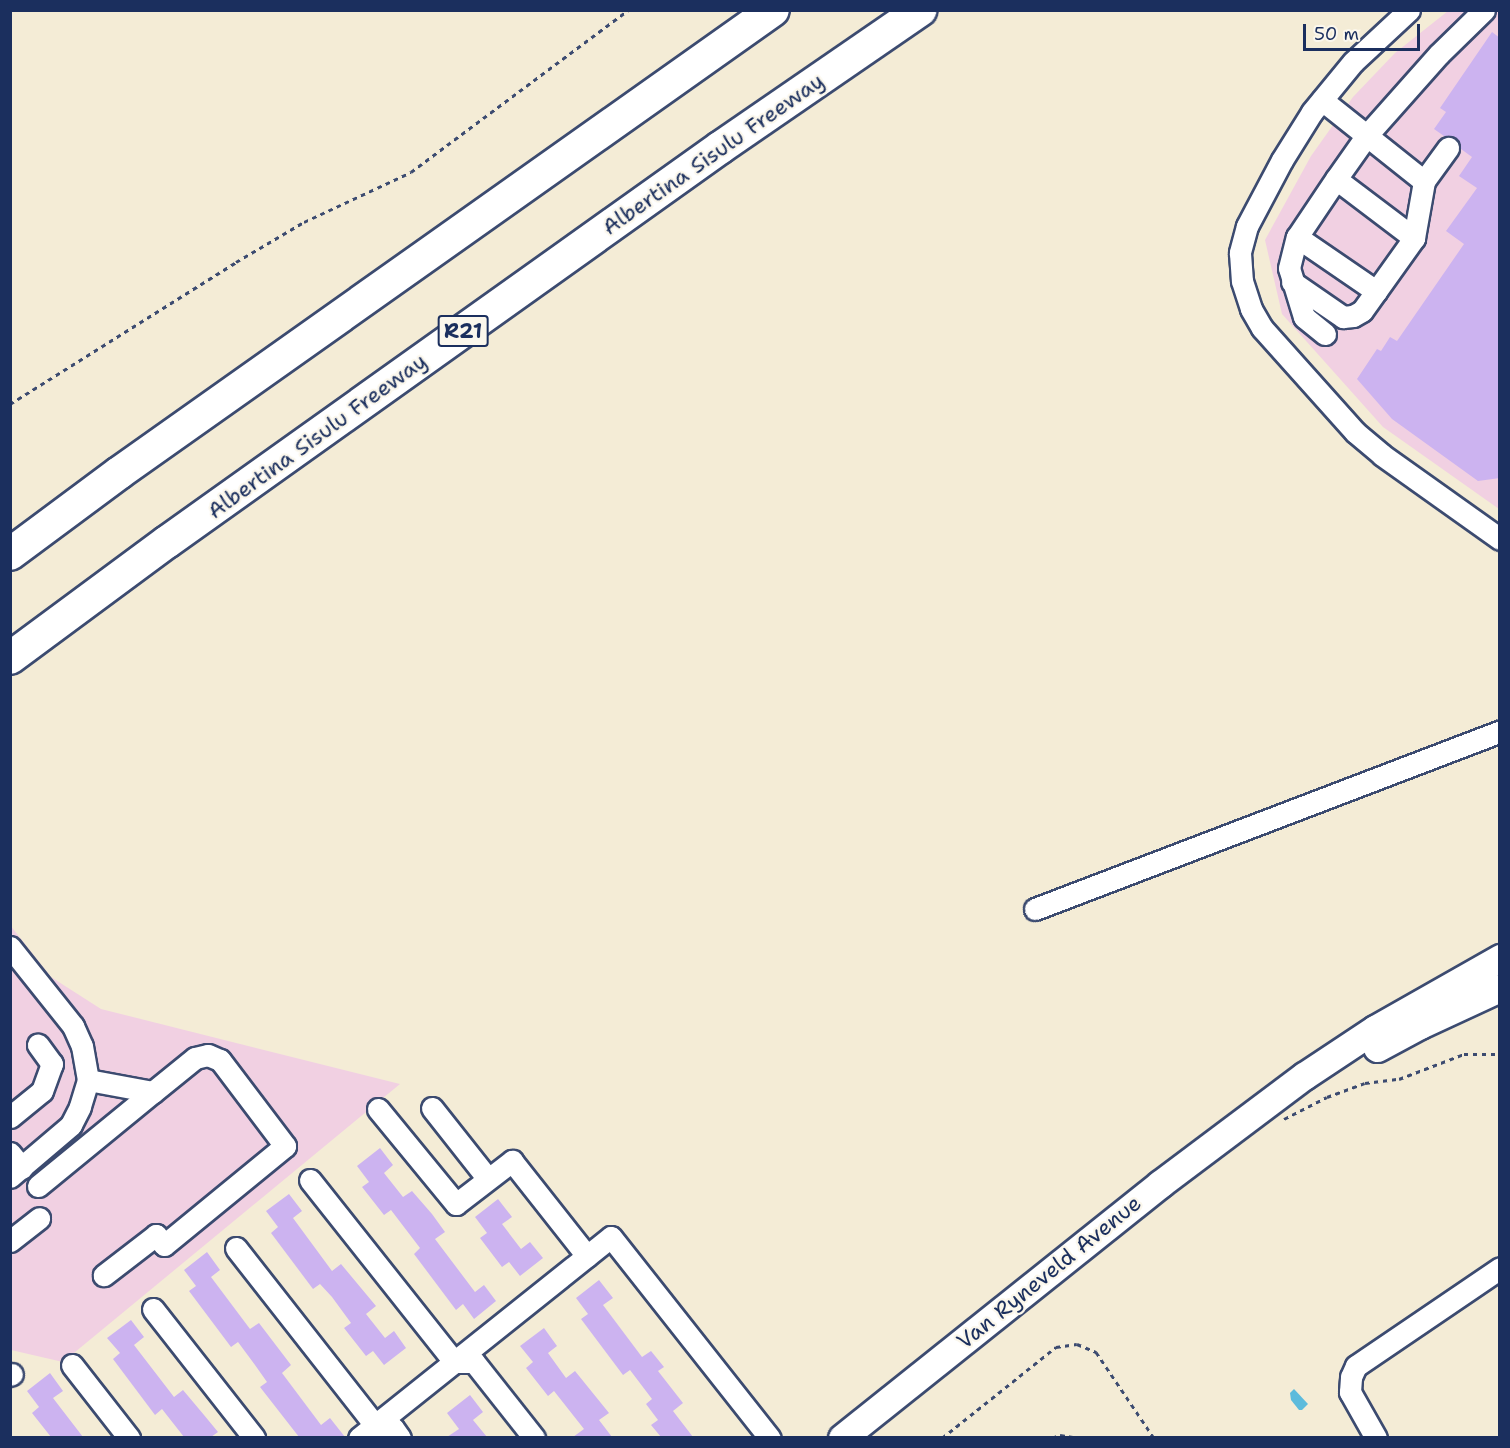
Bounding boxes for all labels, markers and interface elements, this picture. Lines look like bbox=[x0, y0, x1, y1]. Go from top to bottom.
scale bar bbox=[1306, 12, 1423, 50]
text: 50 m bbox=[1314, 22, 1359, 46]
street label: Albertina Sisulu Freeway bbox=[597, 67, 829, 241]
road number: R21 bbox=[438, 313, 488, 349]
street label: Albertina Sisulu Freeway bbox=[202, 348, 432, 524]
street label: Van Ryneveld Avenue bbox=[952, 1190, 1146, 1354]

